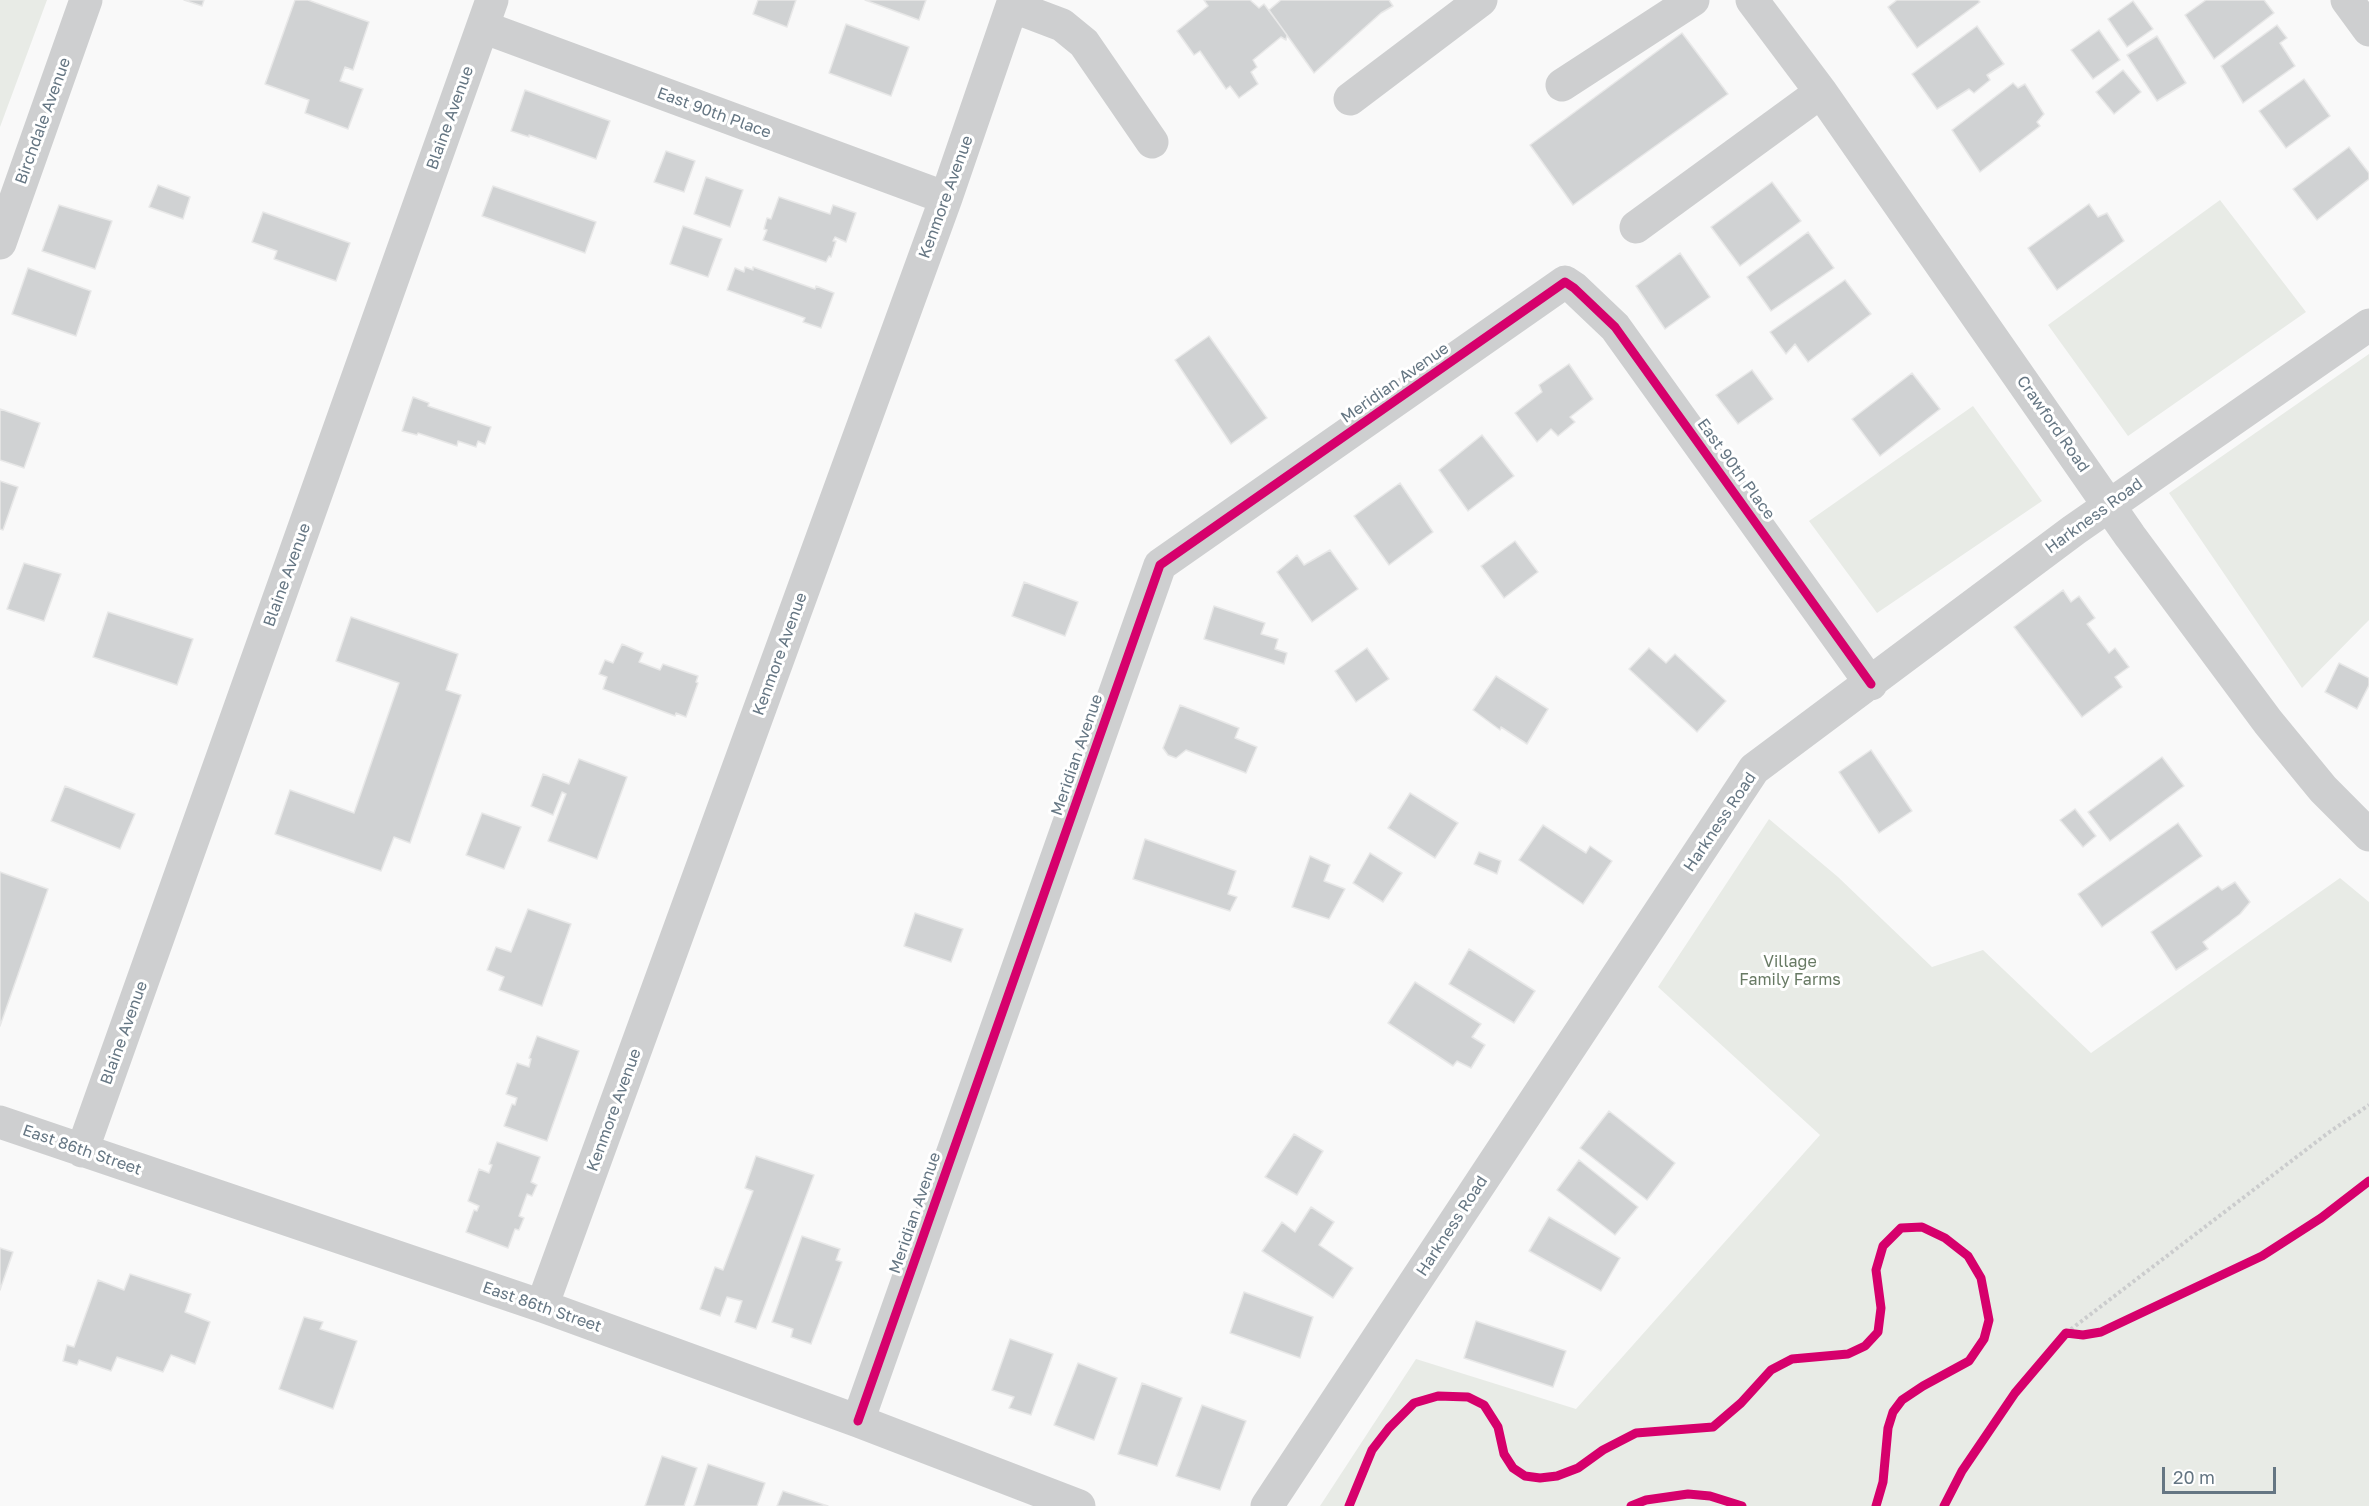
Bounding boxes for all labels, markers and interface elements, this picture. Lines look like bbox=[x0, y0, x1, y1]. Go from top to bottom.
street label: Birchdale Avenue bbox=[11, 55, 75, 187]
street label: Blaine Avenue bbox=[422, 64, 478, 172]
street label: East 90th Place bbox=[654, 83, 774, 143]
street label: Kenmore Avenue bbox=[915, 133, 977, 261]
street label: Meridian Avenue bbox=[1337, 339, 1453, 427]
street label: Crawford Road bbox=[2013, 372, 2093, 476]
street label: East 90th Place bbox=[1693, 415, 1779, 523]
street label: Harkness Road bbox=[2042, 474, 2146, 558]
street label: Blaine Avenue bbox=[259, 521, 315, 629]
street label: Kenmore Avenue bbox=[749, 590, 811, 718]
street label: Meridian Avenue bbox=[1047, 692, 1107, 818]
street label: Harkness Road bbox=[1680, 769, 1760, 875]
park label: Village Family Farms bbox=[1739, 952, 1841, 990]
street label: Blaine Avenue bbox=[96, 979, 152, 1087]
street label: Kenmore Avenue bbox=[583, 1046, 645, 1174]
street label: East 86th Street bbox=[20, 1121, 144, 1179]
street label: Meridian Avenue bbox=[885, 1150, 945, 1276]
street label: Harkness Road bbox=[1412, 1172, 1492, 1280]
street label: East 86th Street bbox=[480, 1278, 604, 1336]
scale bar bbox=[2165, 1455, 2279, 1493]
text: 20 m bbox=[2173, 1466, 2215, 1488]

